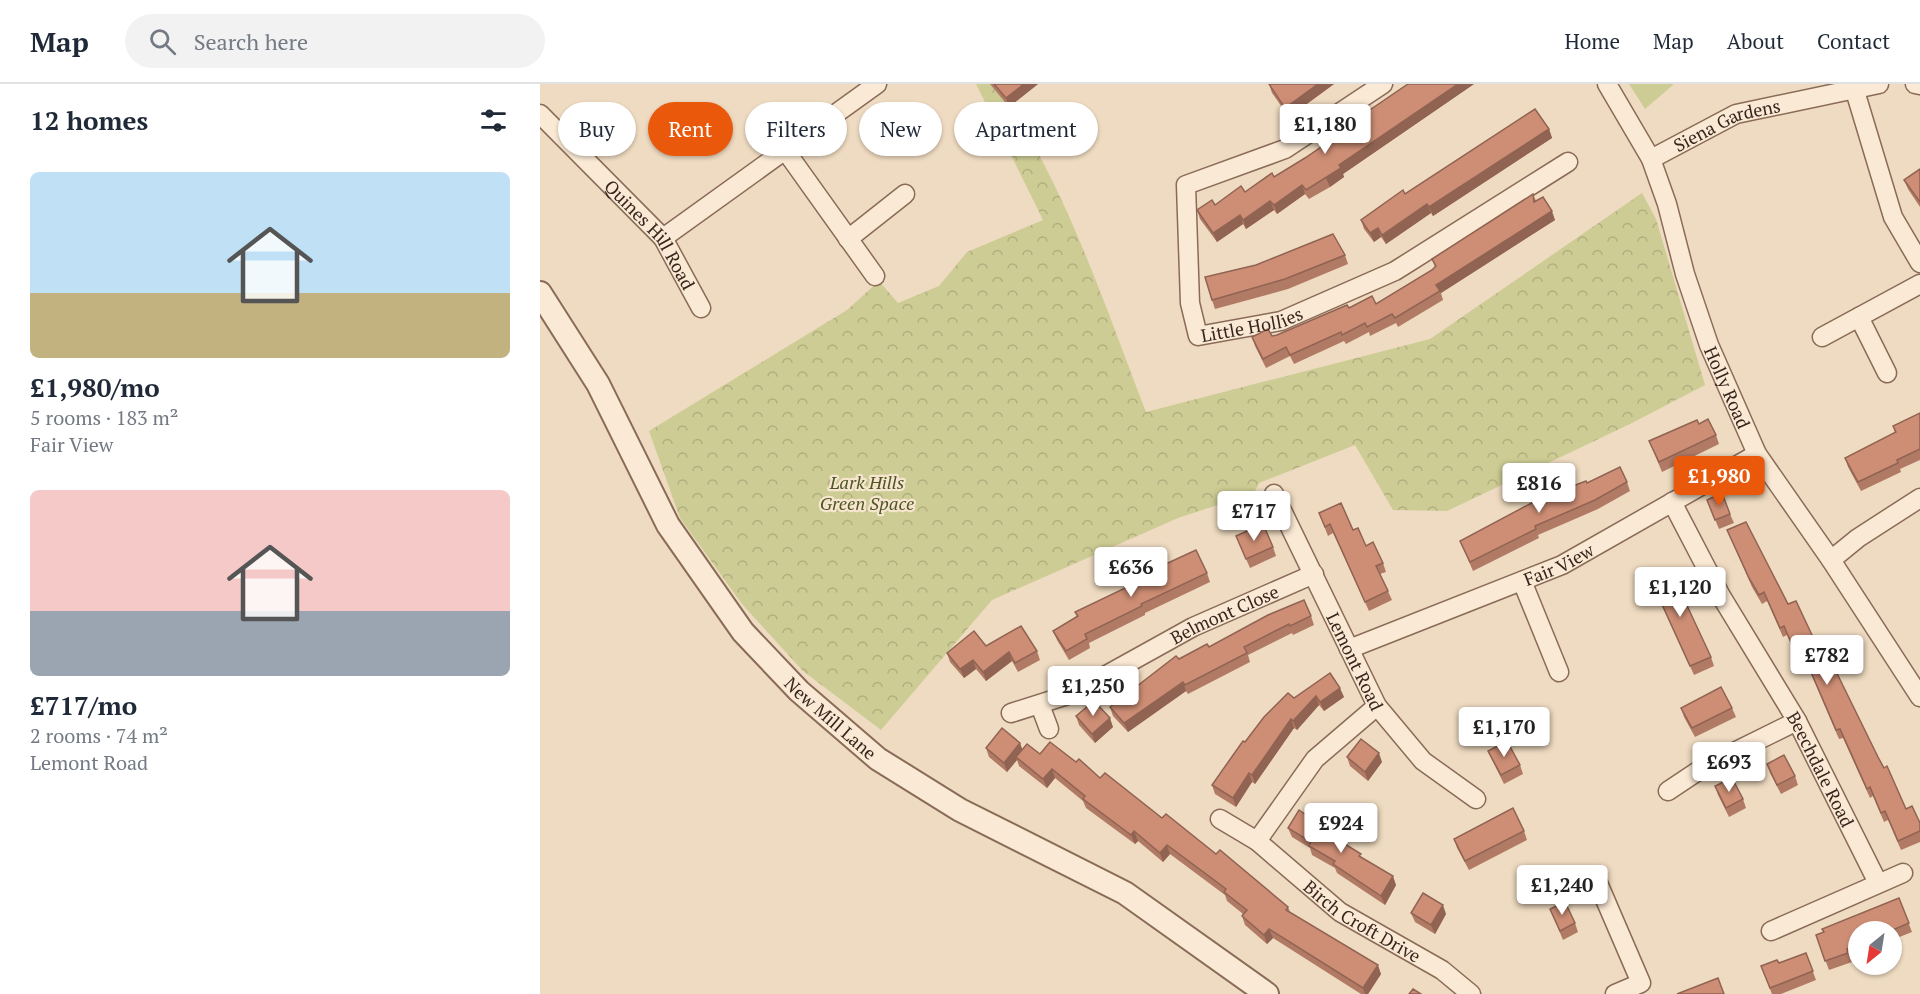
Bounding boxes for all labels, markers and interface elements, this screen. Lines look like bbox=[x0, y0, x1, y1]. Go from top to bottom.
search box bbox=[125, 14, 545, 68]
text: Map bbox=[30, 23, 89, 60]
icon: search bbox=[146, 25, 179, 58]
text: Search here bbox=[194, 27, 308, 56]
text: Home bbox=[1564, 27, 1620, 55]
text: Map bbox=[1653, 27, 1694, 55]
text: About bbox=[1727, 27, 1784, 55]
text: Contact bbox=[1817, 27, 1890, 55]
street label: Siena Gardens bbox=[1669, 93, 1782, 157]
chip: Buy bbox=[558, 102, 636, 156]
chip: Rent bbox=[648, 102, 733, 156]
chip: Filters bbox=[745, 102, 847, 156]
chip: New bbox=[859, 102, 942, 156]
chip: Apartment bbox=[954, 102, 1098, 156]
text: 12 homes bbox=[30, 103, 148, 137]
icon: filters bbox=[477, 104, 510, 137]
pin: £1,180 bbox=[1276, 104, 1374, 155]
text: £1,180 bbox=[1294, 110, 1356, 137]
street label: Quines Hill Road bbox=[599, 174, 701, 294]
icon: home bbox=[216, 211, 324, 319]
street label: Little Hollies bbox=[1199, 301, 1306, 347]
street label: Holly Road bbox=[1699, 342, 1756, 432]
text: £1,980/mo bbox=[30, 370, 160, 404]
text: 5 rooms · 183 m² bbox=[30, 404, 178, 431]
text: Fair View bbox=[30, 431, 113, 458]
pin: £1,980 bbox=[1670, 456, 1768, 507]
text: £1,980 bbox=[1688, 462, 1750, 489]
pin: £816 bbox=[1503, 463, 1575, 514]
text: £816 bbox=[1516, 469, 1562, 496]
park label: Lark Hills Green Space bbox=[820, 470, 914, 515]
pin: £717 bbox=[1218, 491, 1290, 542]
text: £717 bbox=[1231, 497, 1277, 524]
icon: home bbox=[216, 529, 324, 637]
street label: Fair View bbox=[1520, 537, 1599, 591]
pin: £636 bbox=[1095, 547, 1167, 598]
text: £636 bbox=[1108, 553, 1154, 580]
pin: £1,120 bbox=[1631, 567, 1729, 618]
text: £1,120 bbox=[1649, 573, 1711, 600]
street label: Belmont Close bbox=[1166, 579, 1282, 649]
street label: Lemont Road bbox=[1321, 608, 1389, 714]
pin: £782 bbox=[1791, 635, 1863, 686]
text: £782 bbox=[1804, 641, 1850, 668]
pin: £1,250 bbox=[1044, 666, 1142, 717]
street label: New Mill Lane bbox=[779, 671, 882, 765]
text: £1,250 bbox=[1062, 672, 1124, 699]
text: £717/mo bbox=[30, 688, 137, 722]
pin: £1,170 bbox=[1455, 707, 1553, 758]
street label: Beechdale Road bbox=[1782, 707, 1860, 831]
text: £1,170 bbox=[1473, 713, 1535, 740]
text: 2 rooms · 74 m² bbox=[30, 722, 168, 749]
pin: £693 bbox=[1693, 742, 1765, 793]
text: £693 bbox=[1706, 748, 1752, 775]
text: Lemont Road bbox=[30, 749, 148, 776]
pin: £924 bbox=[1305, 803, 1377, 854]
text: £924 bbox=[1318, 809, 1364, 836]
pin: £1,240 bbox=[1513, 865, 1611, 916]
text: £1,240 bbox=[1531, 871, 1593, 898]
street label: Birch Croft Drive bbox=[1299, 874, 1425, 968]
north arrow bbox=[1848, 921, 1902, 975]
map controls bbox=[1848, 921, 1902, 975]

